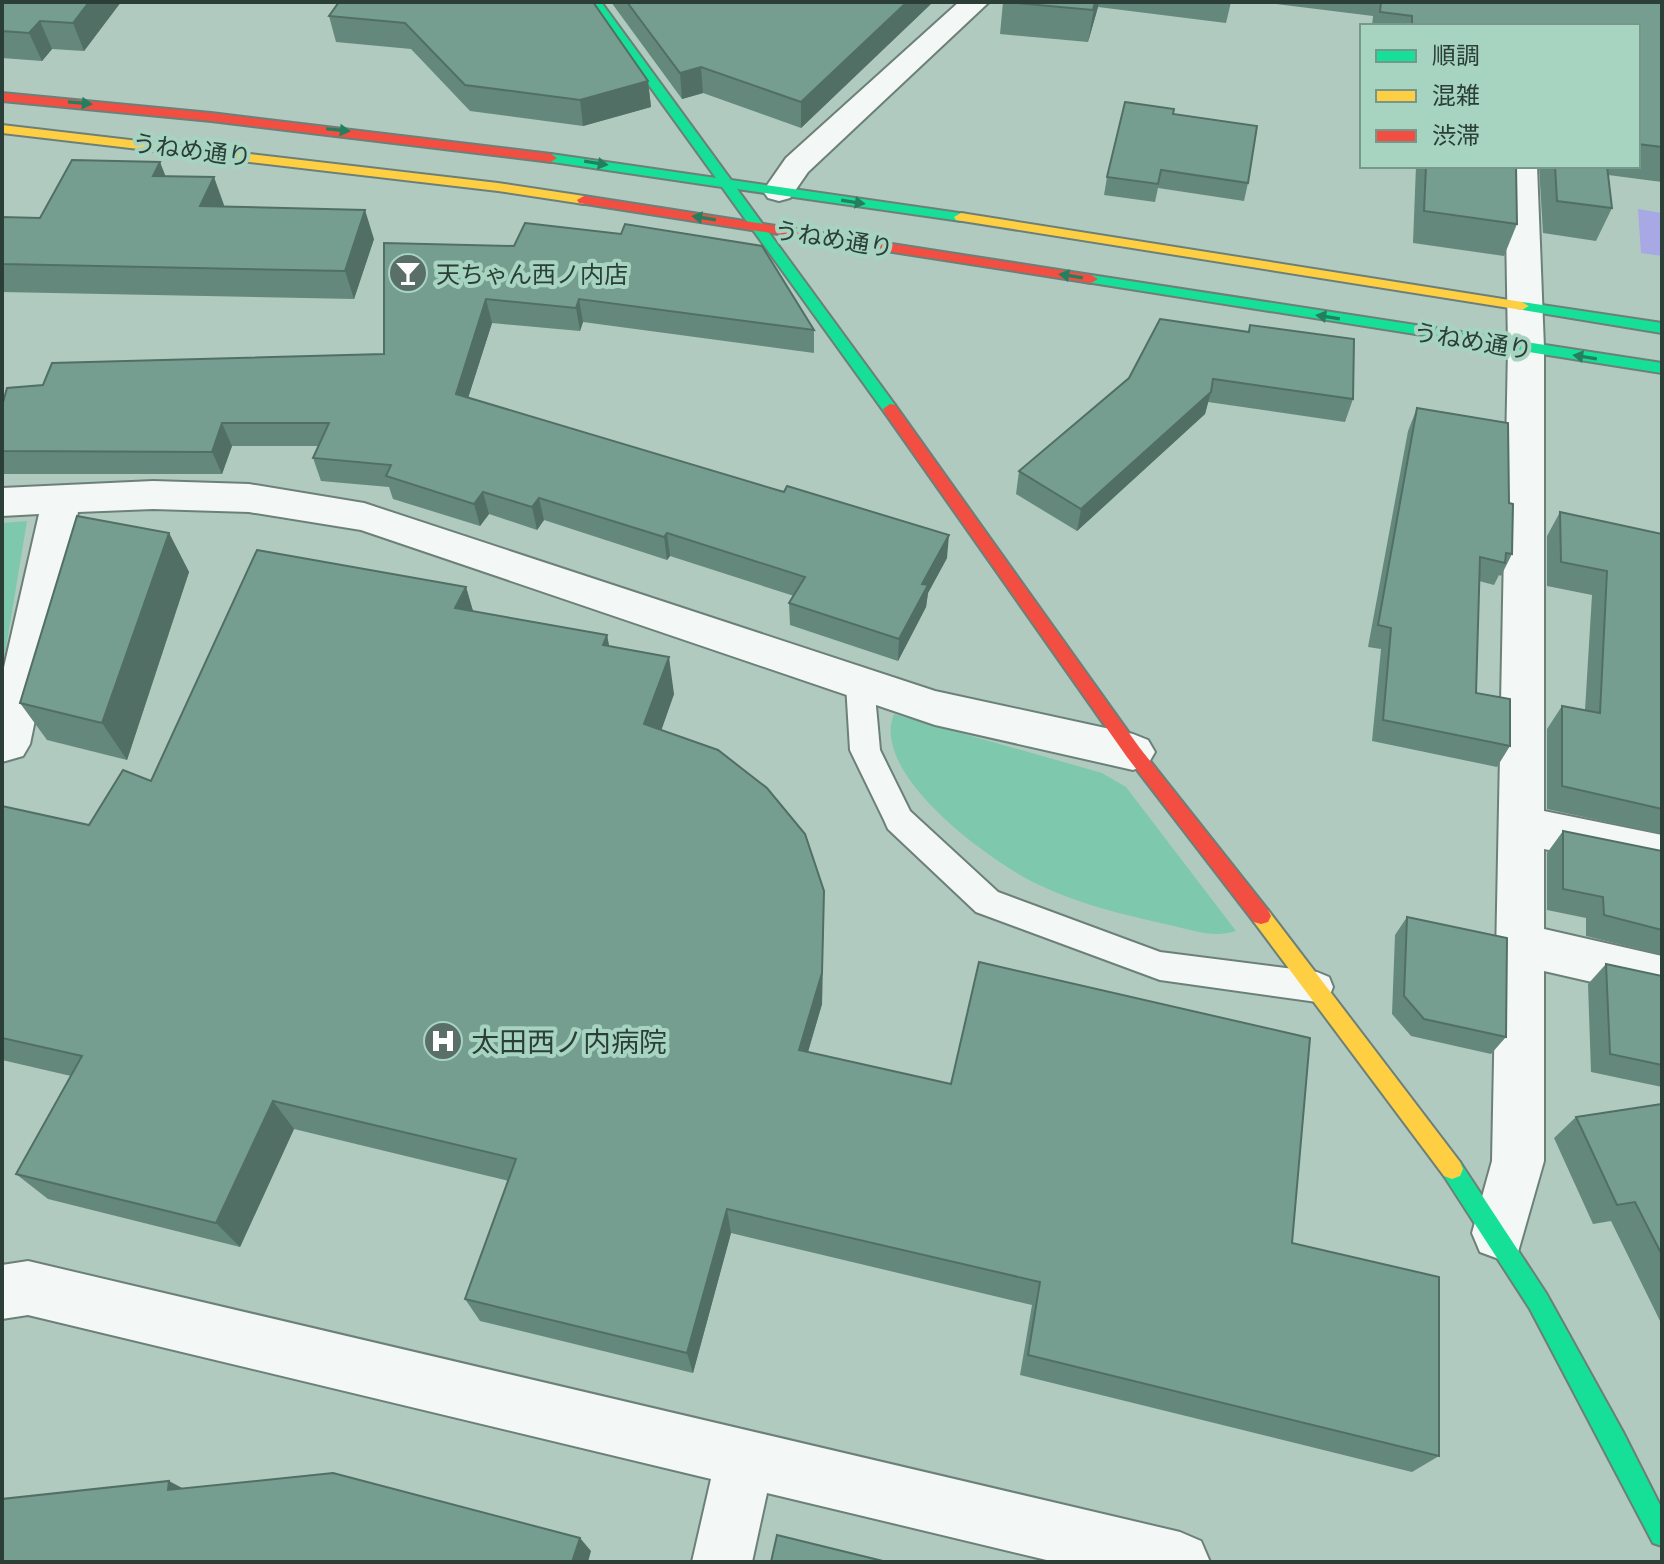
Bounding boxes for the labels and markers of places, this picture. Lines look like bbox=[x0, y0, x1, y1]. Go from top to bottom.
bar icon: 天ちゃん西ノ内店 bbox=[387, 252, 429, 294]
place label: 天ちゃん西ノ内店 bbox=[436, 259, 628, 288]
hospital icon: 太田西ノ内病院 bbox=[422, 1020, 464, 1062]
place label: 太田西ノ内病院 bbox=[471, 1024, 667, 1058]

